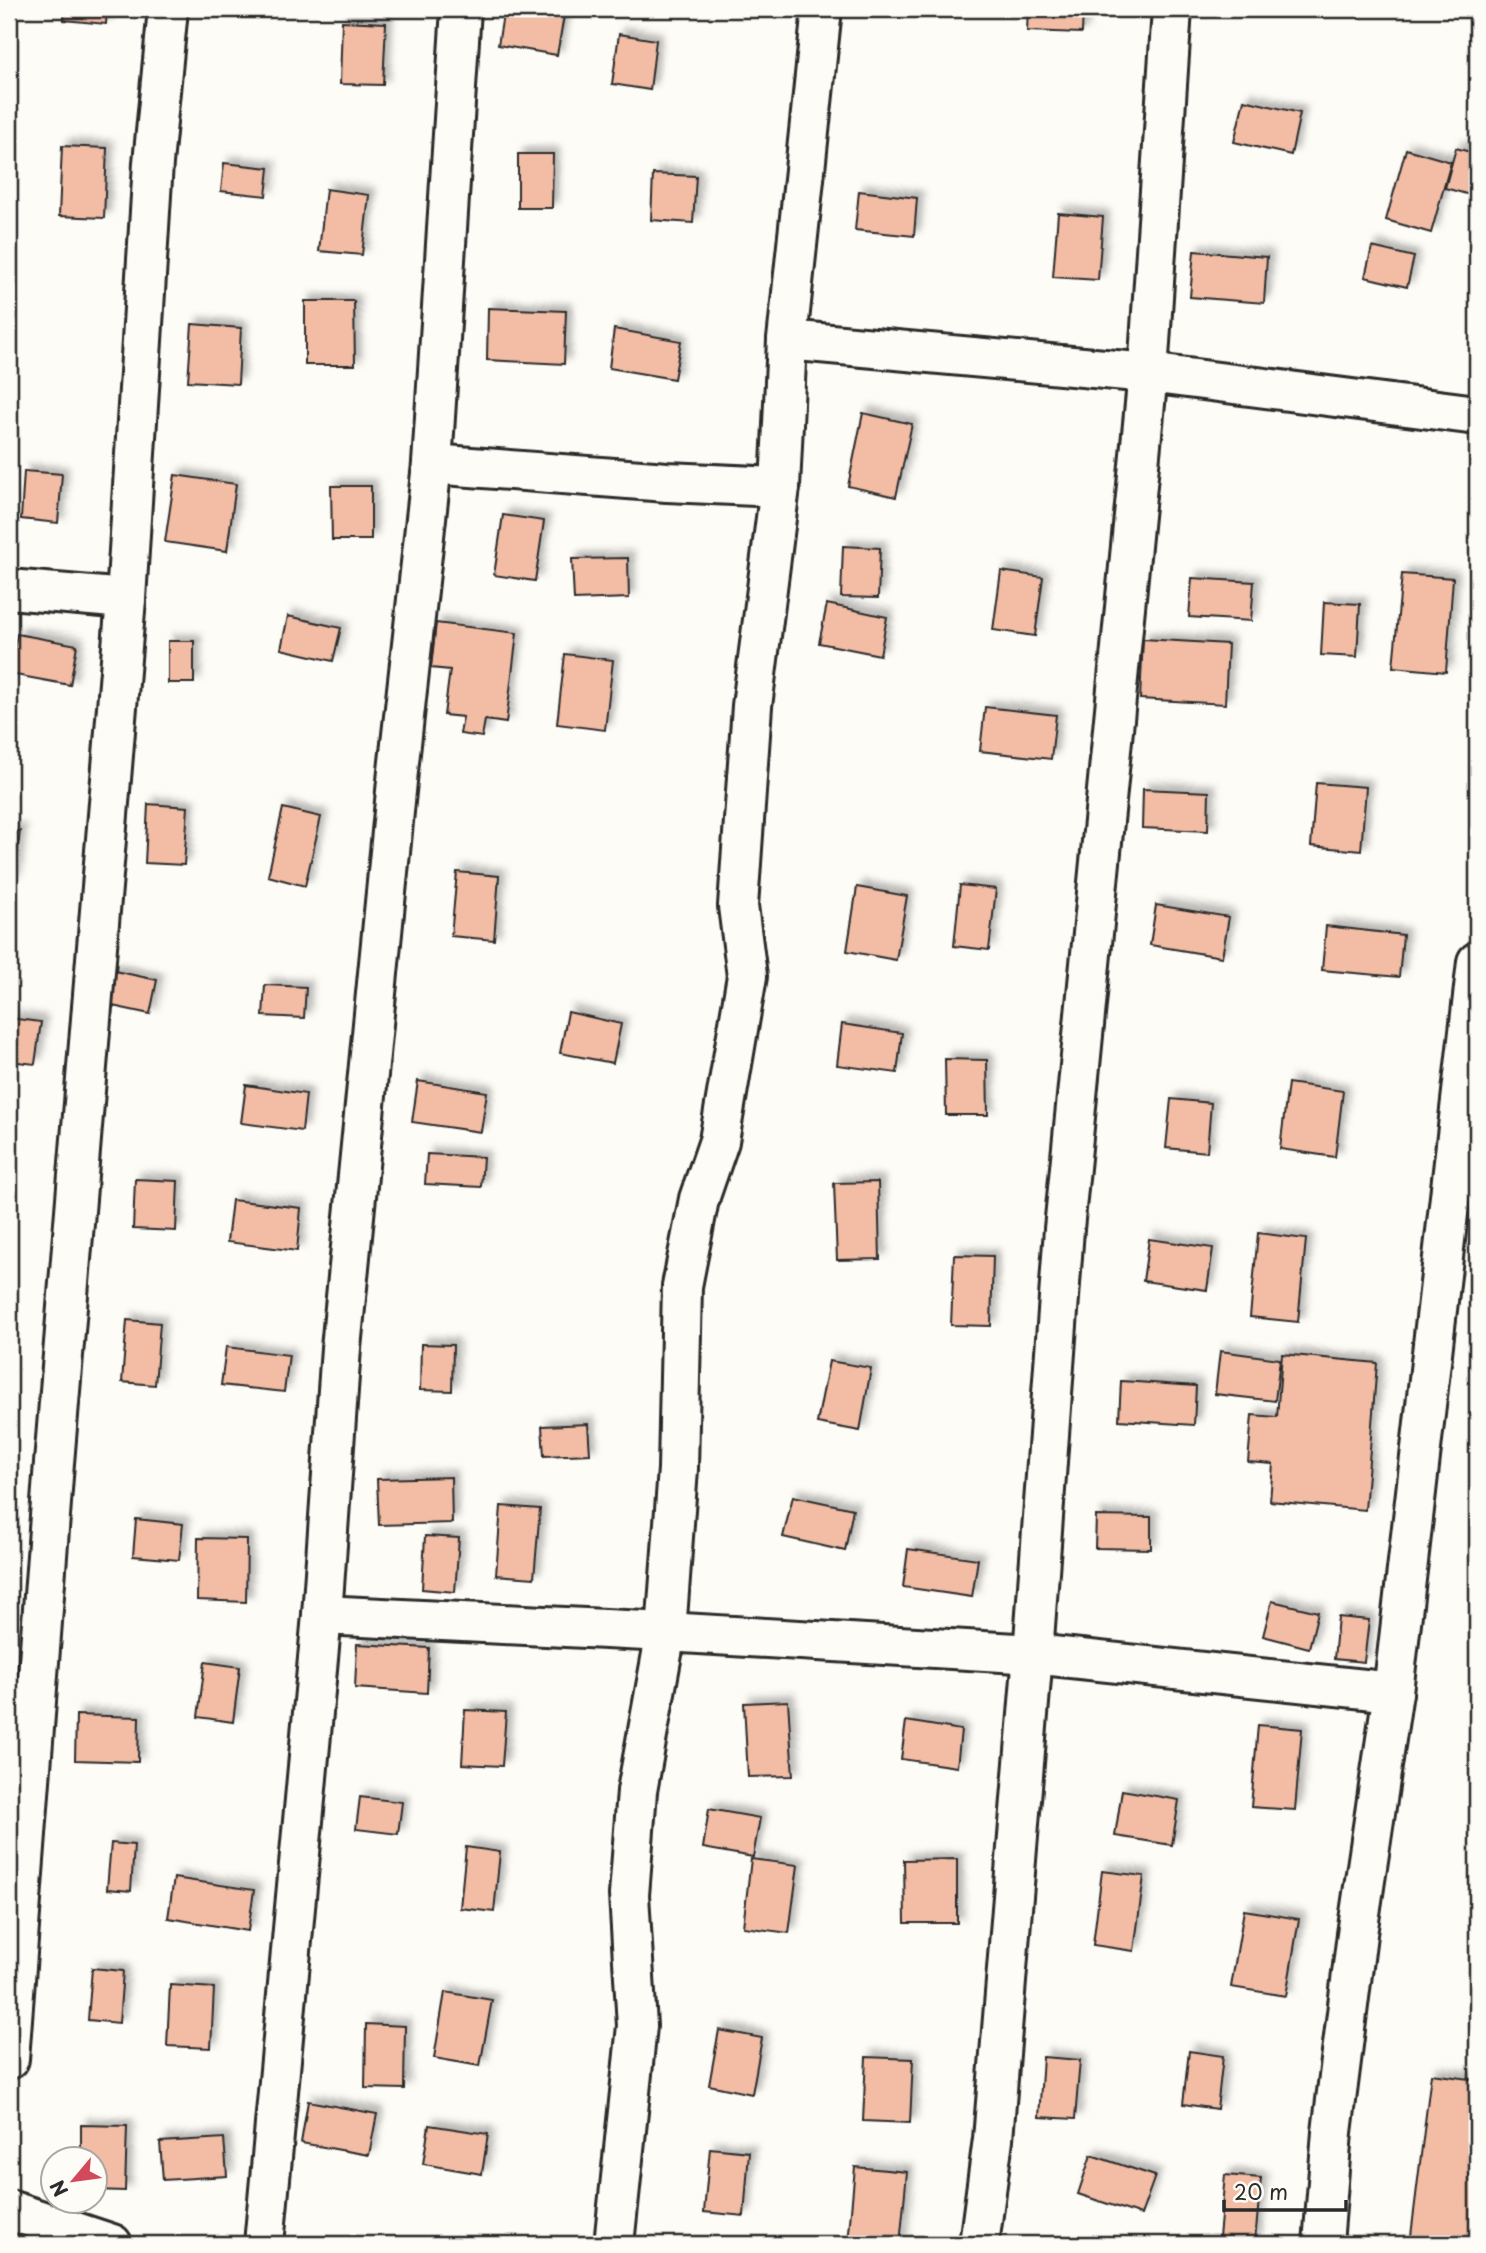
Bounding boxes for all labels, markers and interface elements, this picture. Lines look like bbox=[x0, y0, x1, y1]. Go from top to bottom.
north arrow bbox=[38, 2144, 108, 2214]
scale bar bbox=[1224, 2169, 1346, 2213]
text: N bbox=[42, 2175, 74, 2202]
text: 20 m bbox=[1234, 2175, 1288, 2207]

